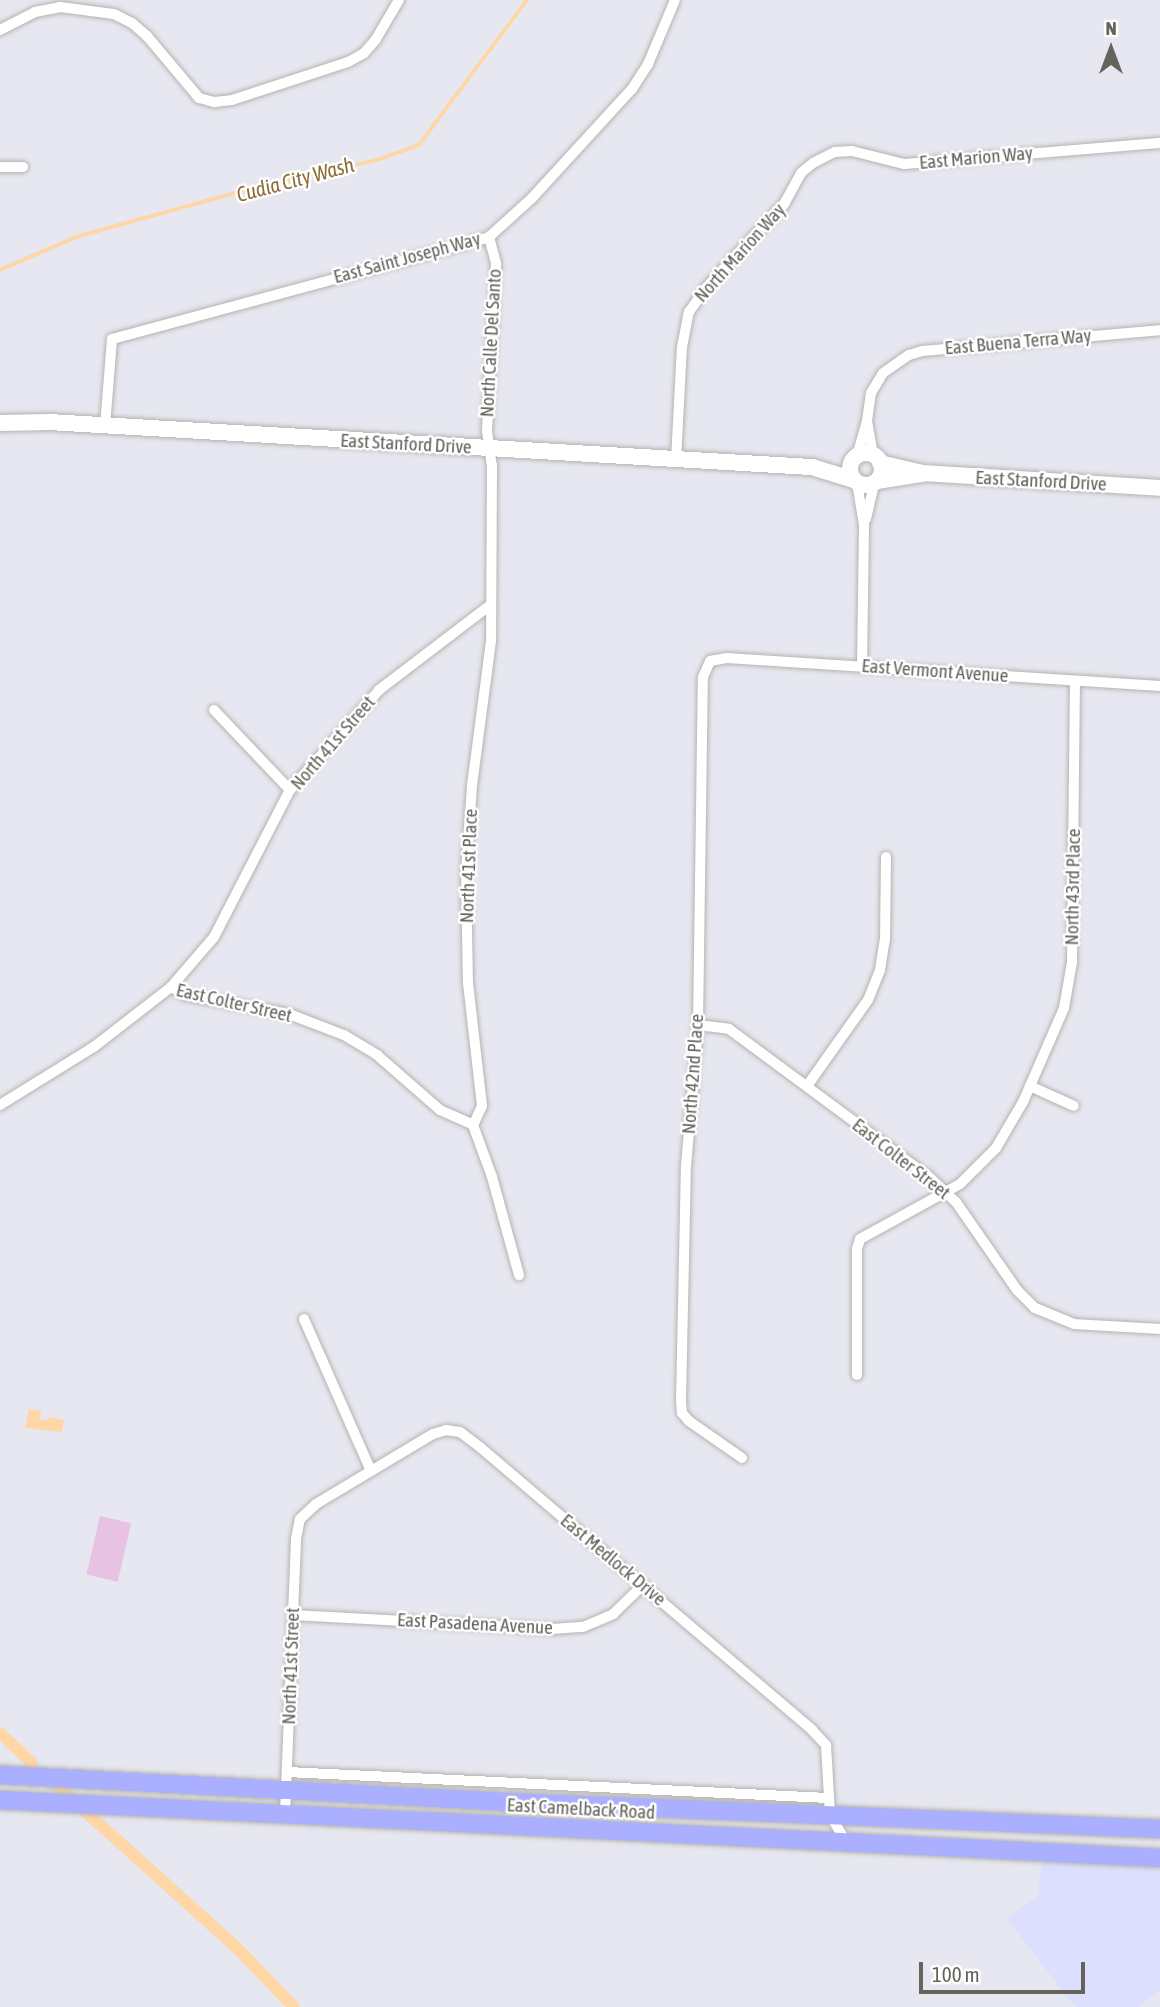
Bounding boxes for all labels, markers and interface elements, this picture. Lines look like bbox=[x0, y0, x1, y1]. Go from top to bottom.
north arrow bbox=[1076, 14, 1146, 84]
text: N bbox=[1105, 17, 1117, 39]
street label: East Marion Way bbox=[918, 142, 1034, 174]
water label: Cudia City Wash bbox=[233, 151, 357, 207]
street label: North Marion Way bbox=[690, 199, 790, 307]
street label: East Saint Joseph Way bbox=[331, 227, 483, 289]
street label: North Calle Del Santo bbox=[476, 268, 506, 418]
street label: East Buena Terra Way bbox=[944, 324, 1092, 360]
street label: East Stanford Drive bbox=[340, 429, 472, 459]
street label: East Stanford Drive bbox=[975, 466, 1107, 496]
street label: East Vermont Avenue bbox=[861, 654, 1009, 688]
street label: North 41st Street bbox=[286, 691, 380, 795]
street label: North 41st Place bbox=[456, 808, 482, 924]
street label: North 43rd Place bbox=[1061, 828, 1085, 946]
street label: East Colter Street bbox=[174, 979, 294, 1027]
street label: North 42nd Place bbox=[677, 1013, 709, 1135]
street label: East Colter Street bbox=[847, 1114, 955, 1204]
street label: East Medlock Drive bbox=[556, 1509, 670, 1611]
street label: North 41st Street bbox=[278, 1607, 304, 1725]
street label: East Pasadena Avenue bbox=[397, 1609, 553, 1639]
street label: East Camelback Road bbox=[506, 1794, 656, 1824]
scale bar bbox=[922, 1948, 1088, 1992]
text: 100 m bbox=[932, 1962, 980, 1986]

